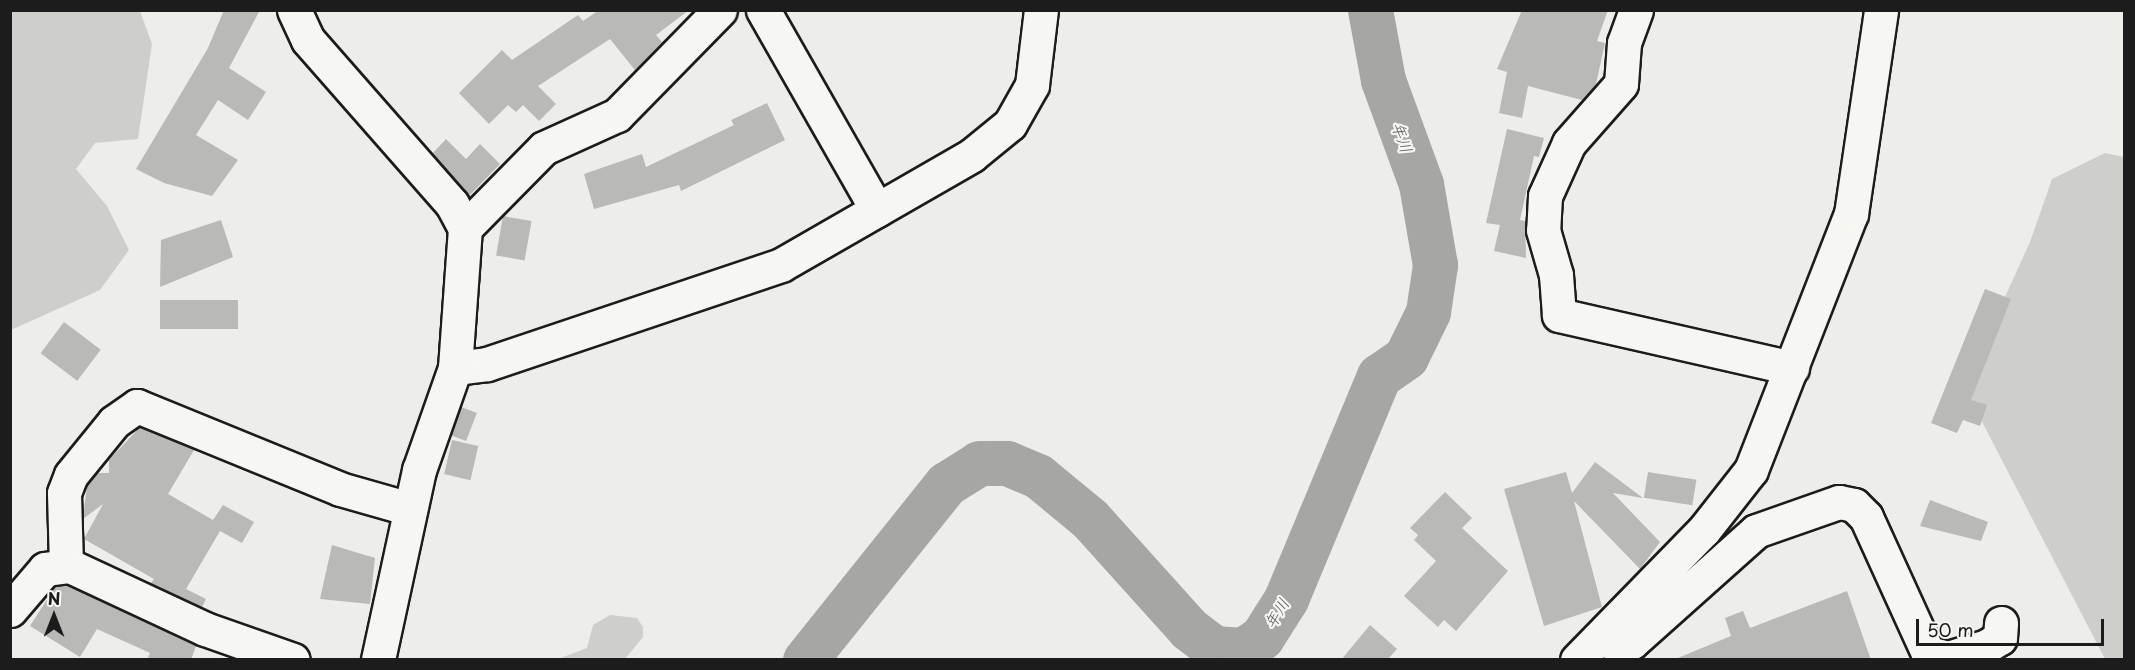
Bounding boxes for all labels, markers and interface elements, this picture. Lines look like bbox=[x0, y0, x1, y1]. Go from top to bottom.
water label: 年川 bbox=[1389, 119, 1417, 155]
north arrow bbox=[24, 586, 84, 646]
text: N bbox=[48, 586, 60, 610]
water label: 年川 bbox=[1260, 594, 1292, 632]
scale bar bbox=[1919, 607, 2106, 645]
text: 50 m bbox=[1927, 616, 1974, 643]

